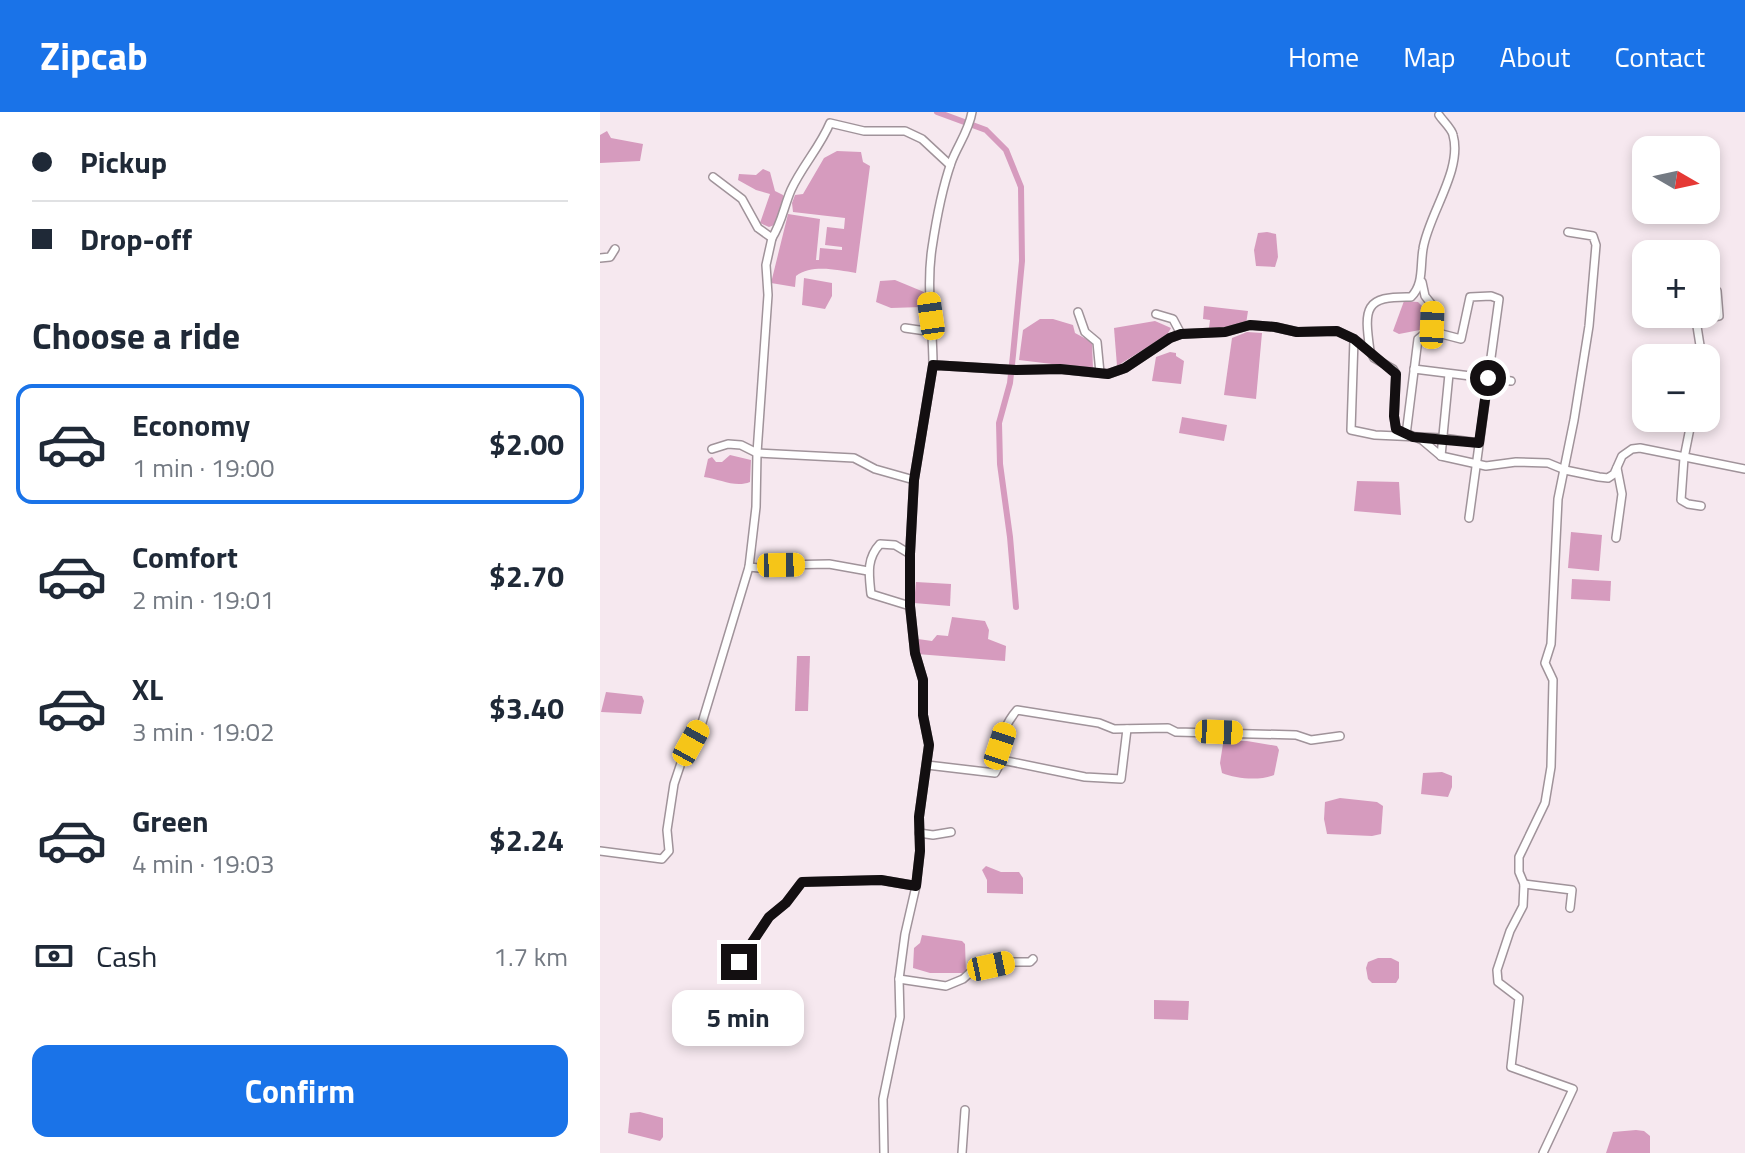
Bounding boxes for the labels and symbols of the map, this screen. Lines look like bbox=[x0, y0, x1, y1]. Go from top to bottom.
north arrow bbox=[1632, 136, 1720, 224]
car bbox=[916, 291, 946, 341]
car bbox=[1419, 301, 1445, 349]
route start bbox=[1470, 360, 1506, 396]
car bbox=[757, 553, 805, 577]
car bbox=[669, 716, 713, 770]
car bbox=[981, 719, 1019, 773]
car bbox=[1195, 719, 1243, 745]
route end bbox=[721, 944, 757, 980]
car bbox=[965, 949, 1017, 983]
callout: 5 min bbox=[673, 990, 805, 1046]

